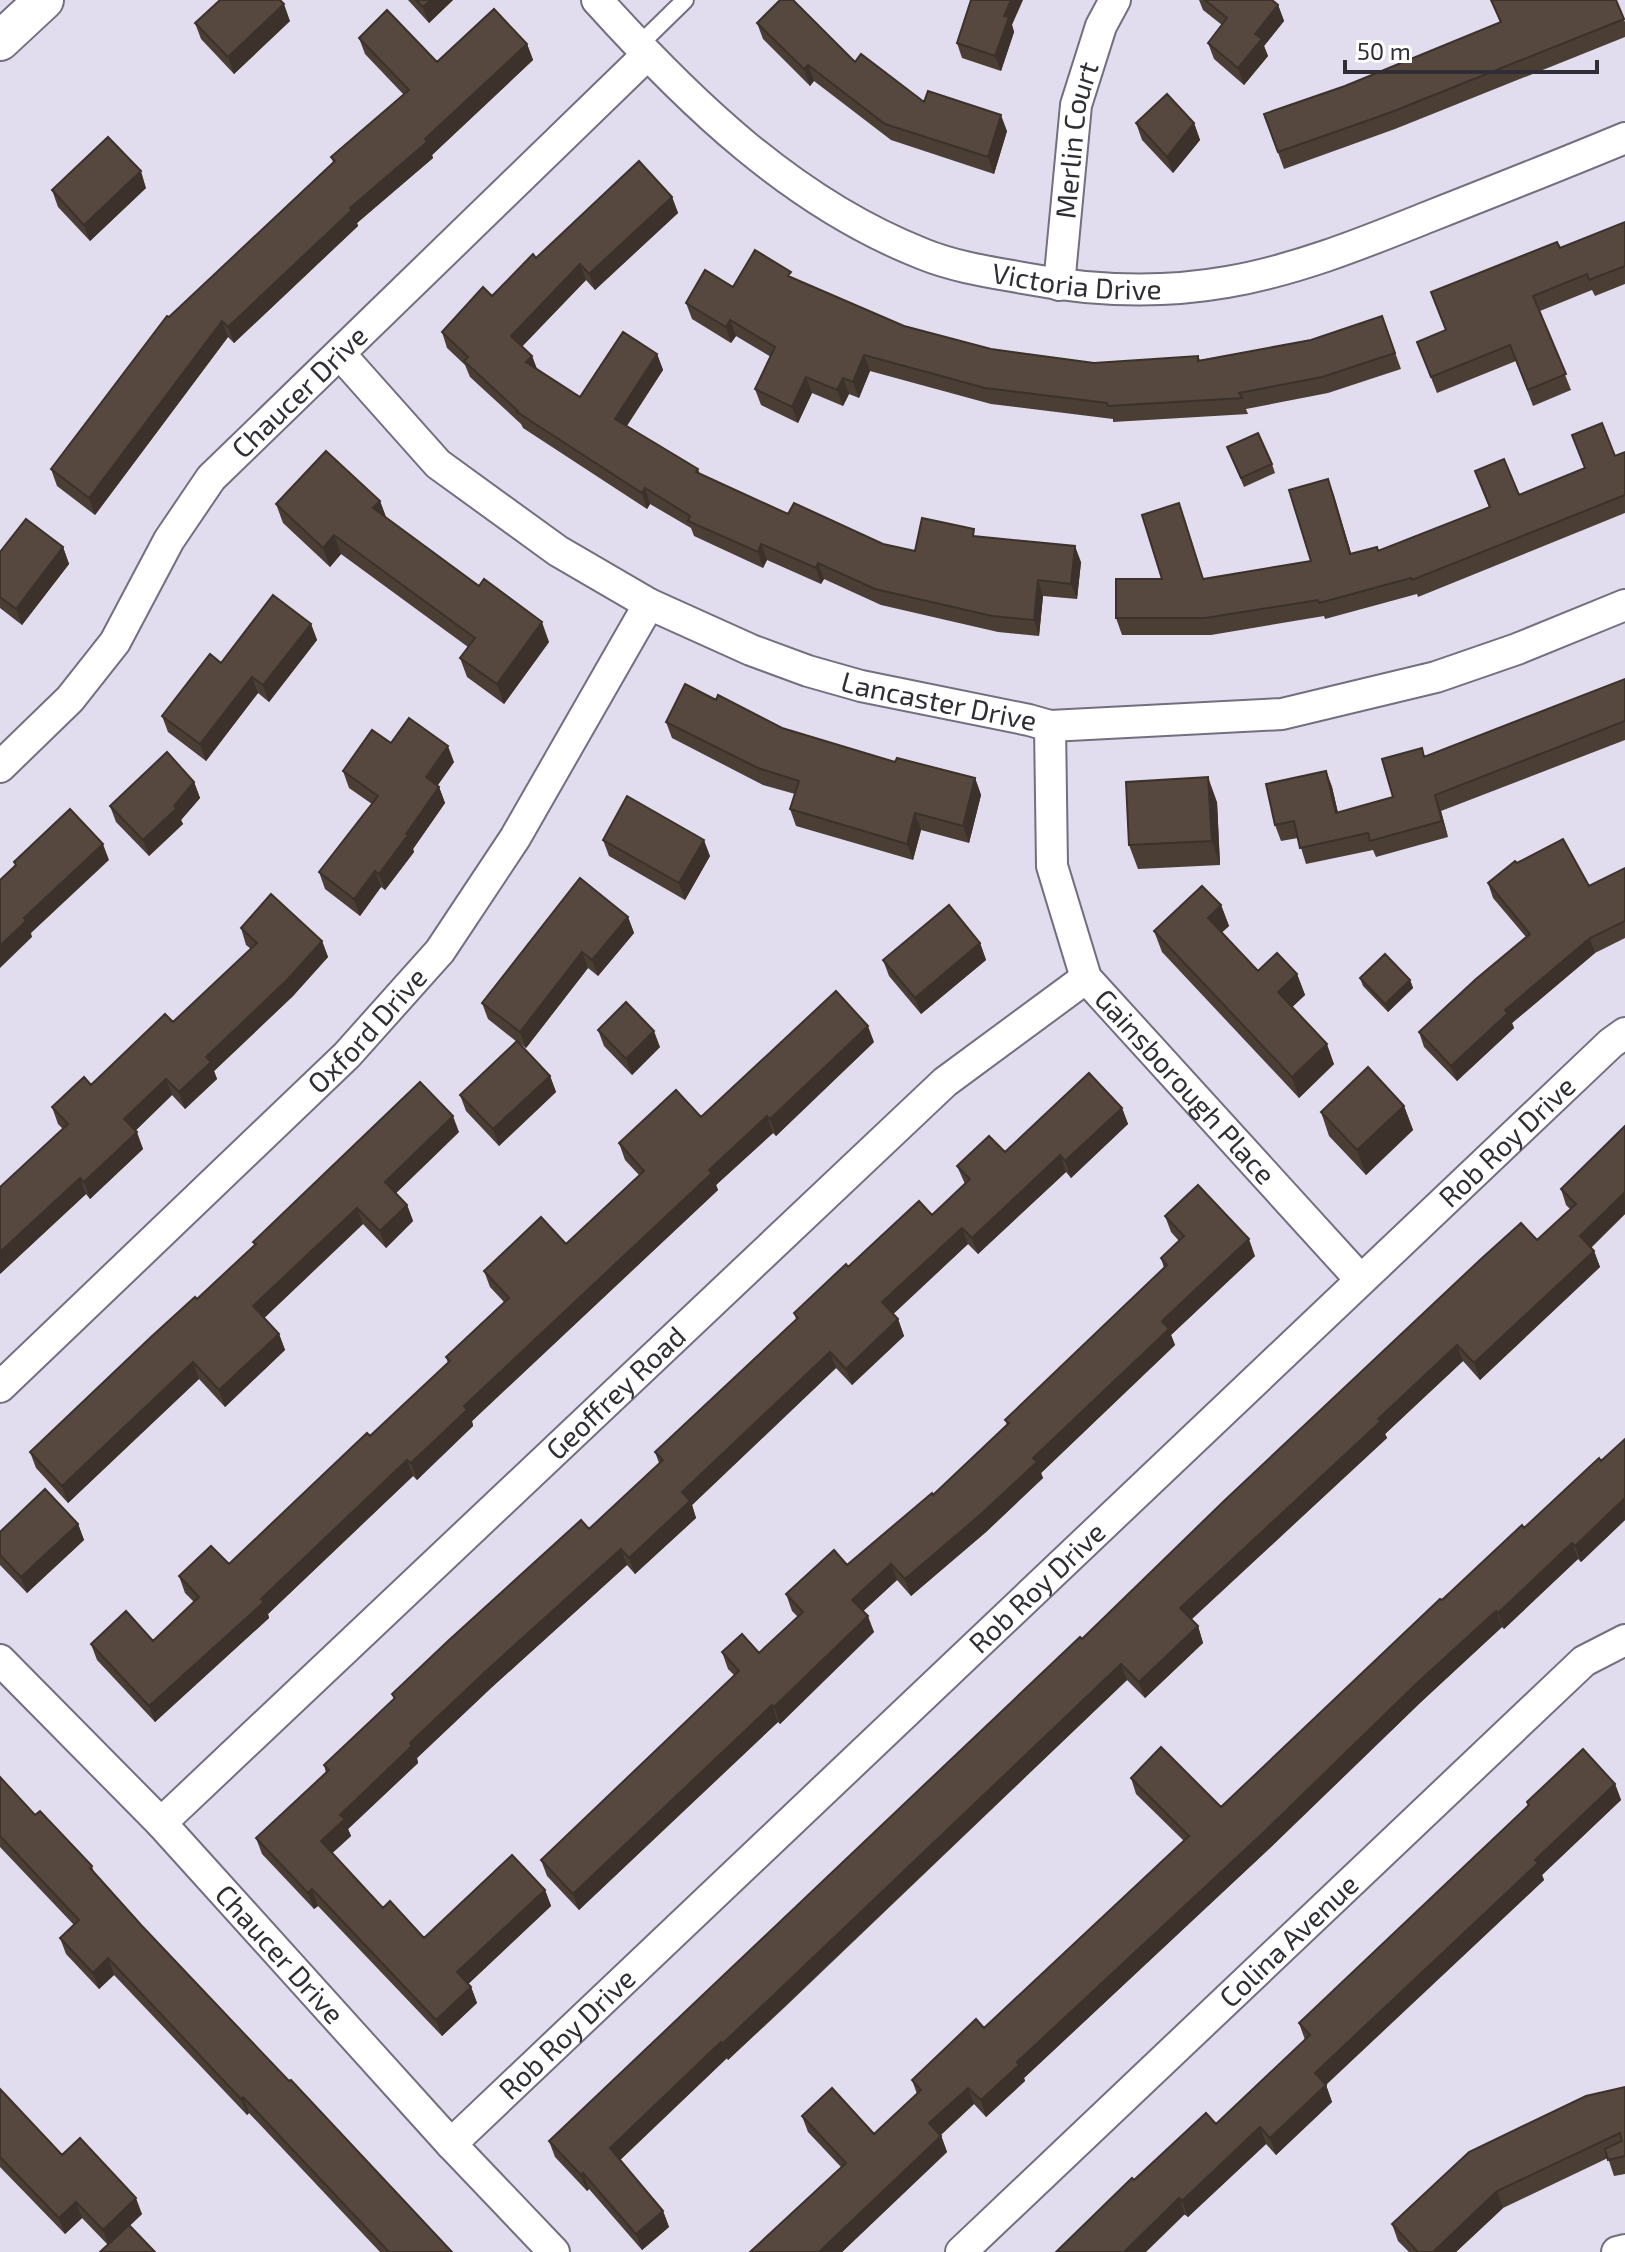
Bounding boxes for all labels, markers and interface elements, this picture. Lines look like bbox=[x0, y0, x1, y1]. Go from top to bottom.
scale bar bbox=[1345, 24, 1597, 74]
text: 50 m bbox=[1357, 36, 1411, 65]
street label: Merlin Court bbox=[1047, 57, 1105, 220]
street label: Victoria Drive bbox=[989, 255, 1162, 306]
street label: Chaucer Drive bbox=[224, 318, 374, 465]
street label: Lancaster Drive bbox=[838, 663, 1040, 737]
street label: Oxford Drive bbox=[300, 960, 433, 1100]
street label: Gainsborough Place bbox=[1088, 981, 1283, 1191]
street label: Rob Roy Drive bbox=[1431, 1068, 1582, 1214]
street label: Geoffrey Road bbox=[538, 1318, 692, 1466]
street label: Rob Roy Drive bbox=[961, 1514, 1112, 1660]
street label: Colina Avenue bbox=[1212, 1867, 1365, 2014]
street label: Chaucer Drive bbox=[209, 1877, 352, 2030]
street label: Rob Roy Drive bbox=[491, 1960, 642, 2106]

